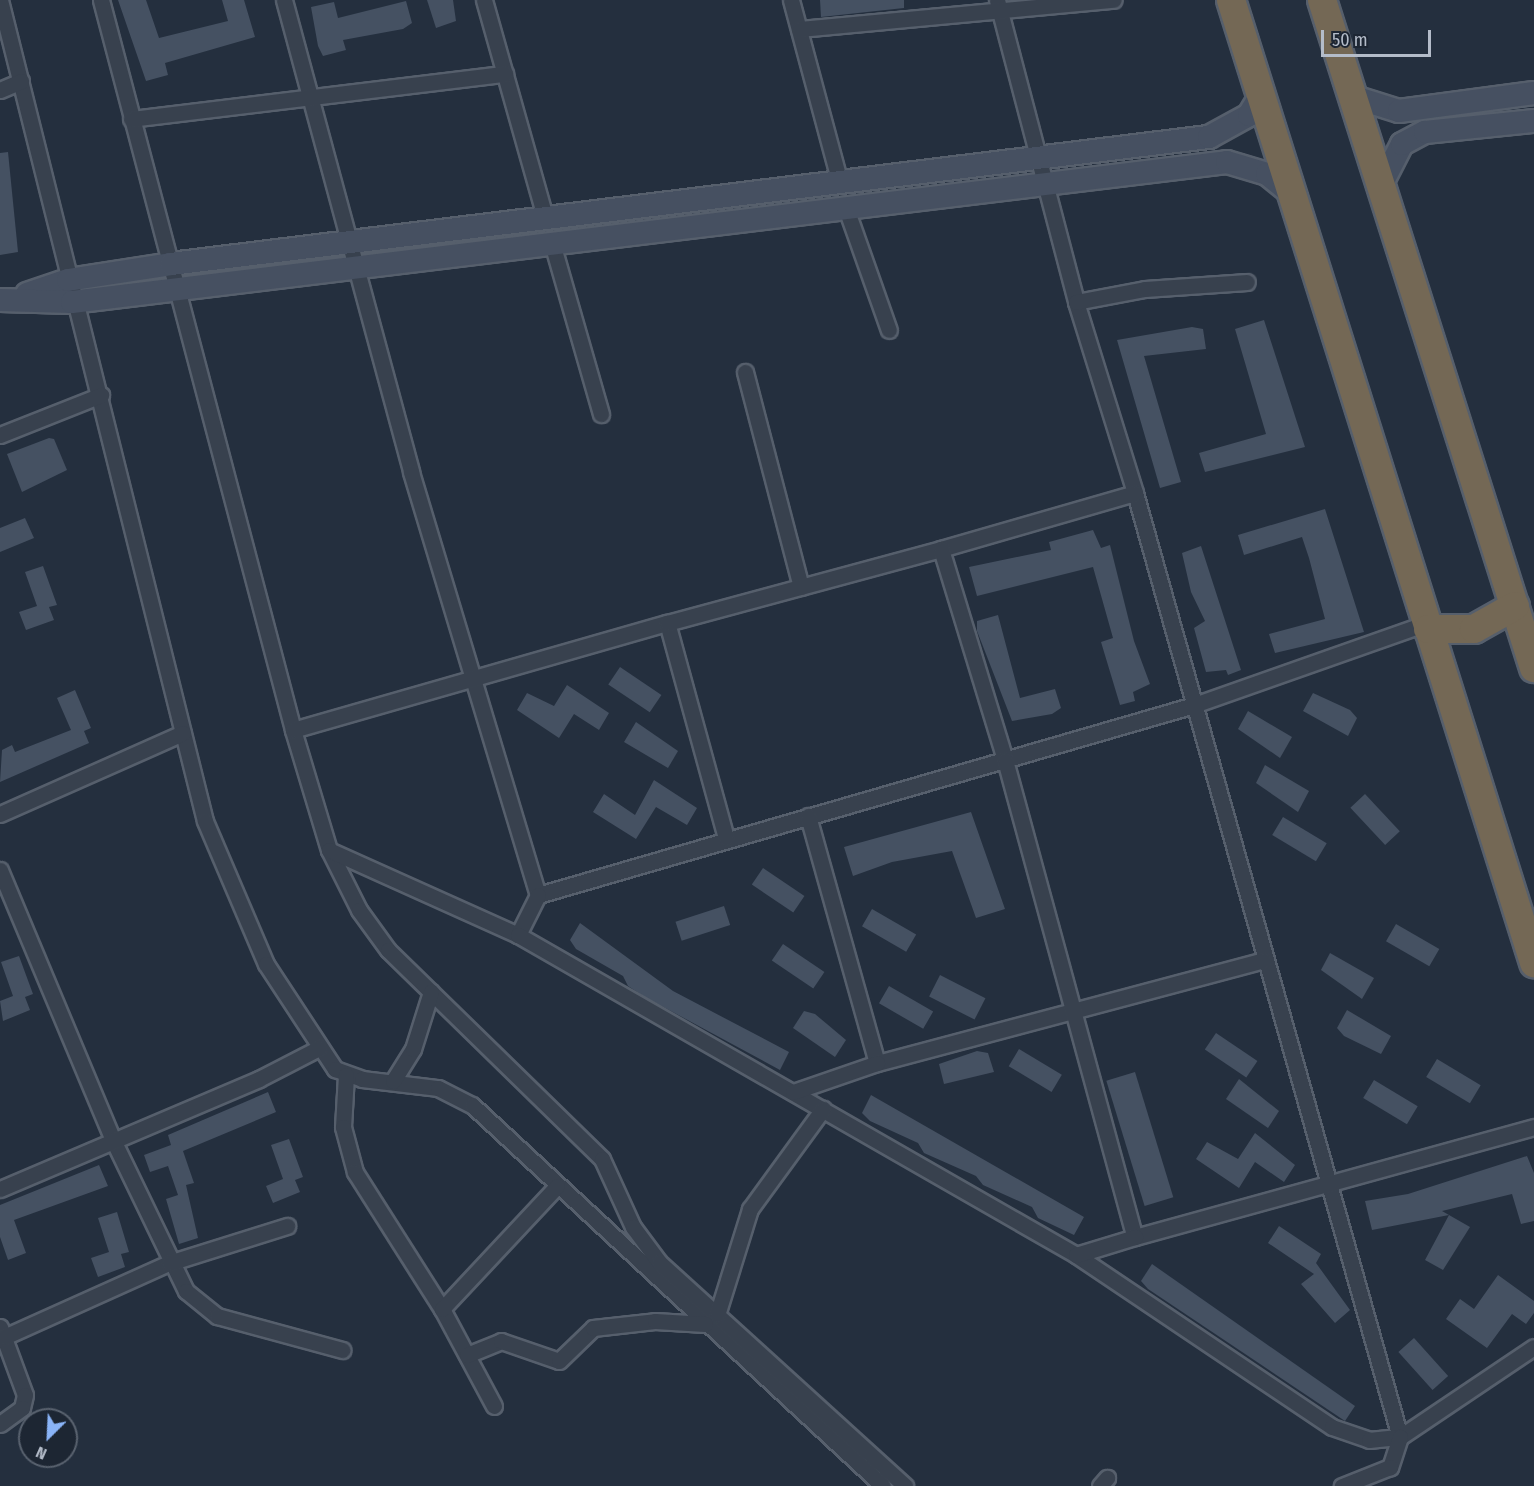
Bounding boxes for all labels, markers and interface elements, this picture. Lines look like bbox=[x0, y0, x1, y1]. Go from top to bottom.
scale bar bbox=[1324, 18, 1434, 56]
text: 50 m bbox=[1332, 29, 1368, 51]
north arrow bbox=[18, 1408, 78, 1468]
text: N bbox=[33, 1442, 50, 1464]

